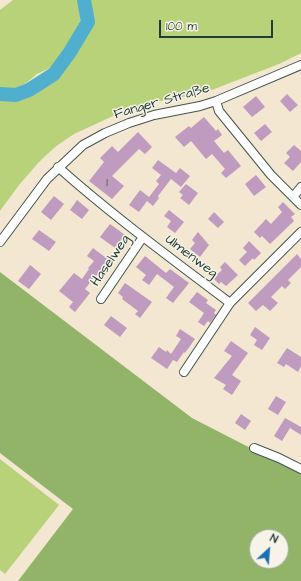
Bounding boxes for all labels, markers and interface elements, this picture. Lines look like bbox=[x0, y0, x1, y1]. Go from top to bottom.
scale bar bbox=[161, 12, 275, 38]
text: 100 m bbox=[166, 18, 197, 35]
street label: Fanger Straße bbox=[112, 80, 212, 124]
house number: 1 bbox=[106, 176, 108, 190]
street label: Haselweg bbox=[88, 232, 134, 290]
street label: Ulmenweg bbox=[161, 232, 221, 282]
north arrow bbox=[249, 529, 289, 569]
text: N bbox=[268, 530, 280, 547]

